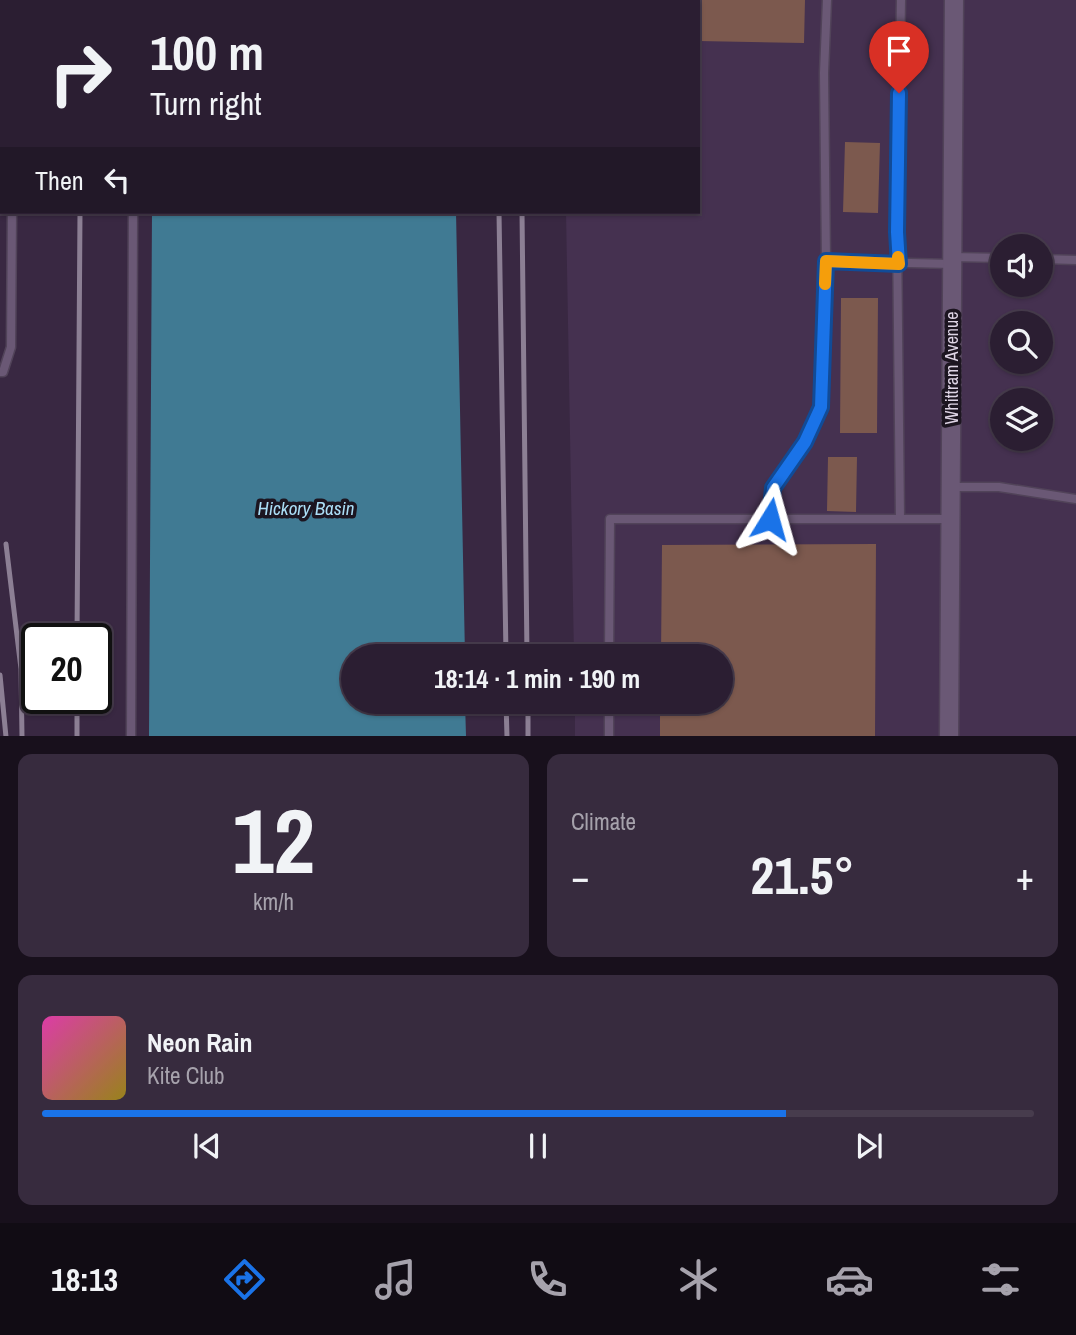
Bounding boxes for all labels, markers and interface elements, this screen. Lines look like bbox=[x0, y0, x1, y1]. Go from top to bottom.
text: 100 m bbox=[150, 19, 264, 85]
pin bbox=[869, 21, 929, 93]
icon: right bbox=[35, 28, 126, 119]
icon: arrive bbox=[880, 32, 918, 70]
text: Turn right bbox=[150, 82, 262, 125]
icon: left bbox=[98, 161, 136, 199]
text: Then bbox=[35, 163, 84, 198]
map controls bbox=[990, 234, 1053, 451]
button: sound bbox=[990, 234, 1053, 297]
button: search bbox=[990, 311, 1053, 374]
street label: Whittram Avenue bbox=[939, 312, 964, 424]
button: layers bbox=[990, 388, 1053, 451]
position arrow bbox=[733, 482, 807, 556]
water label: Hickory Basin bbox=[258, 495, 354, 521]
speed limit sign: 20 bbox=[21, 623, 112, 714]
text: 18:14 · 1 min · 190 m bbox=[434, 661, 640, 696]
text: 12 bbox=[232, 779, 315, 901]
text: Climate bbox=[571, 806, 636, 837]
text: 21.5° bbox=[751, 840, 854, 910]
text: − bbox=[571, 851, 589, 902]
text: + bbox=[1016, 851, 1034, 902]
text: km/h bbox=[253, 886, 294, 917]
text: Neon Rain bbox=[147, 1025, 252, 1060]
text: Kite Club bbox=[147, 1060, 225, 1091]
icon: previous bbox=[188, 1127, 226, 1165]
icon: pause bbox=[519, 1127, 557, 1165]
icon: next bbox=[850, 1127, 888, 1165]
icon: directions bbox=[220, 1255, 269, 1304]
icon: music bbox=[371, 1255, 420, 1304]
icon: phone bbox=[523, 1255, 572, 1304]
icon: climate bbox=[674, 1255, 723, 1304]
icon: car bbox=[825, 1255, 874, 1304]
icon: filters bbox=[976, 1255, 1025, 1304]
text: 18:13 bbox=[51, 1258, 118, 1301]

